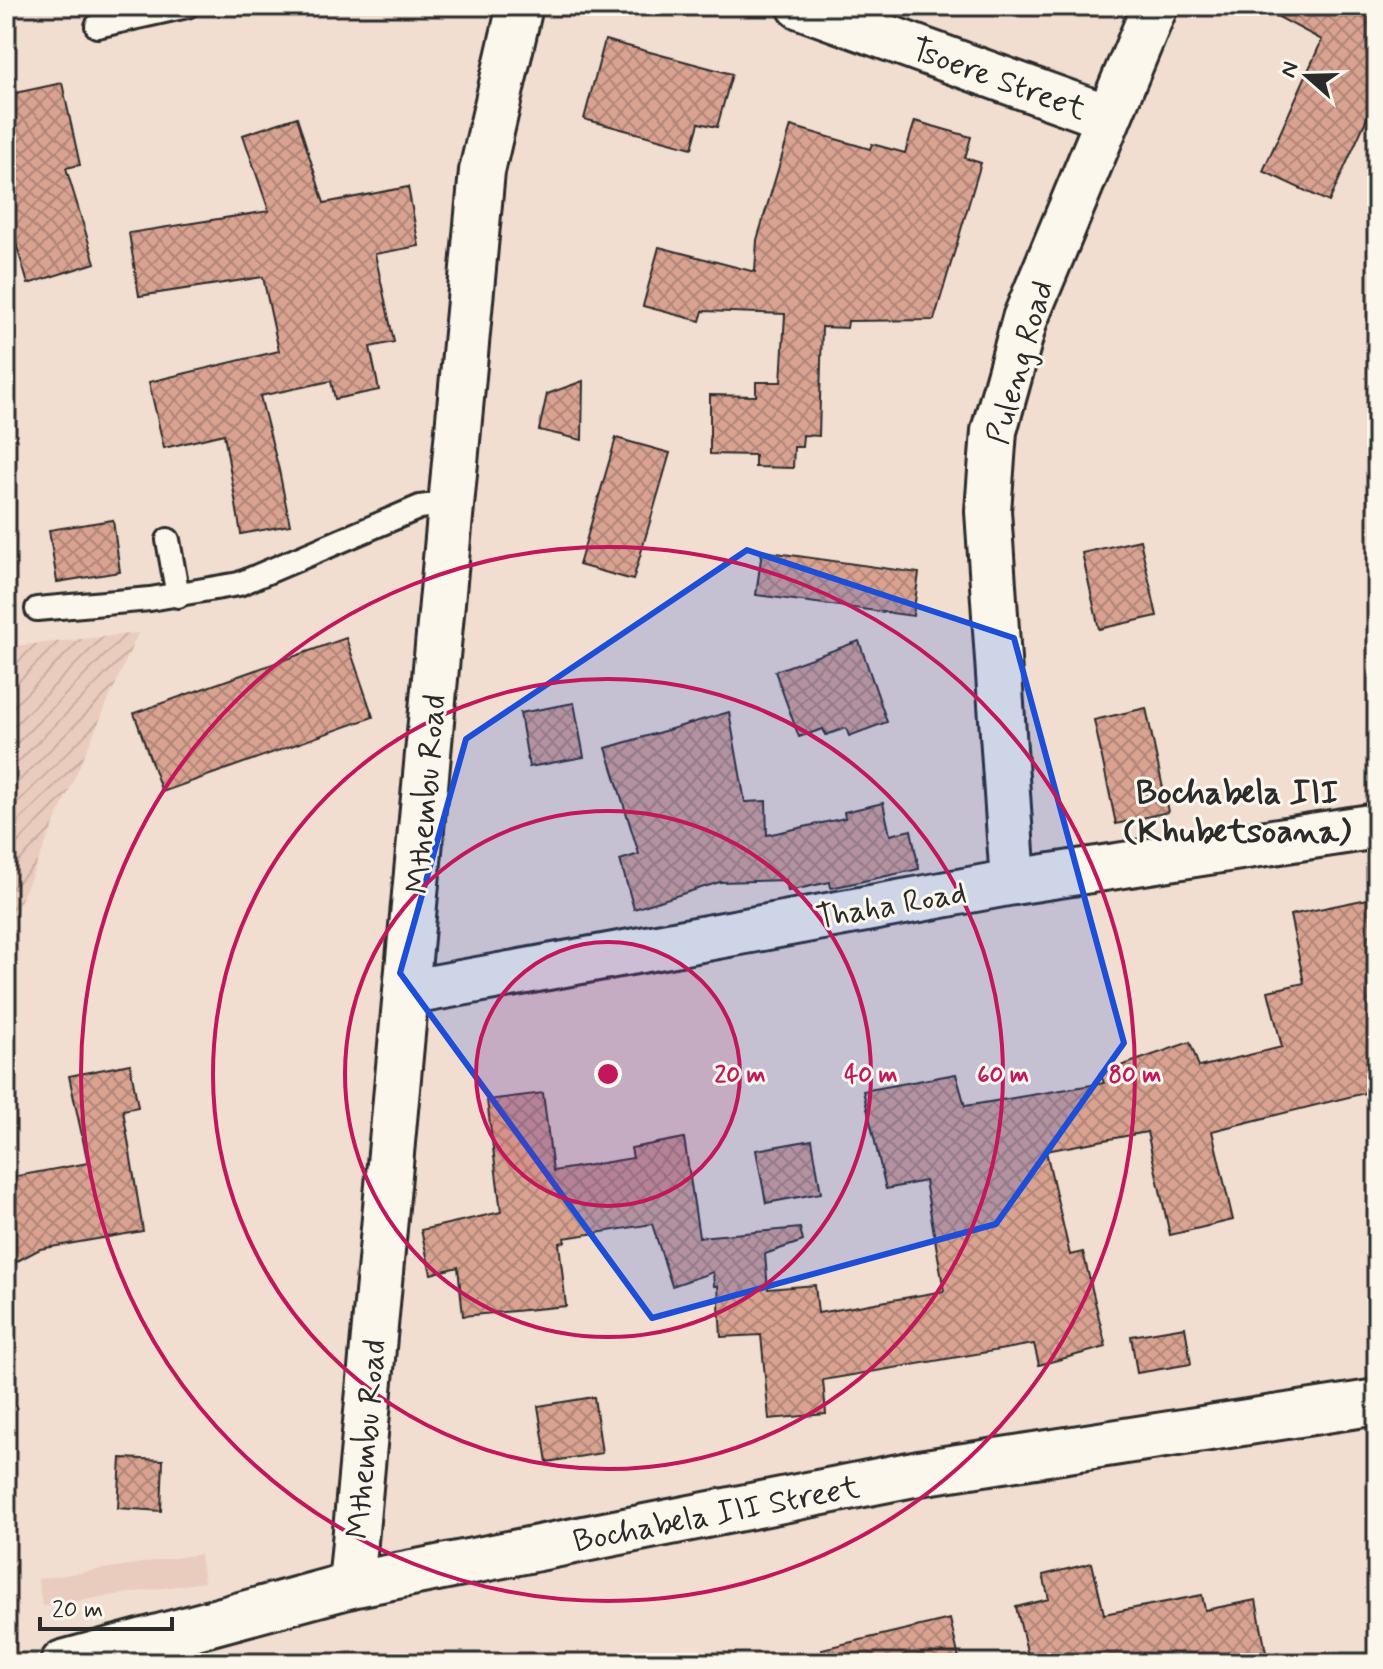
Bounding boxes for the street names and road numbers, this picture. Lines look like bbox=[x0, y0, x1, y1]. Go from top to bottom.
street label: Tsoere Street bbox=[905, 29, 1092, 131]
street label: Puleng Road bbox=[978, 276, 1064, 449]
street label: Mthembu Road bbox=[397, 693, 457, 896]
street label: Thaha Road bbox=[813, 872, 970, 940]
street label: Mthembu Road bbox=[337, 1338, 397, 1541]
street label: Bochabela III Street bbox=[570, 1467, 863, 1563]

